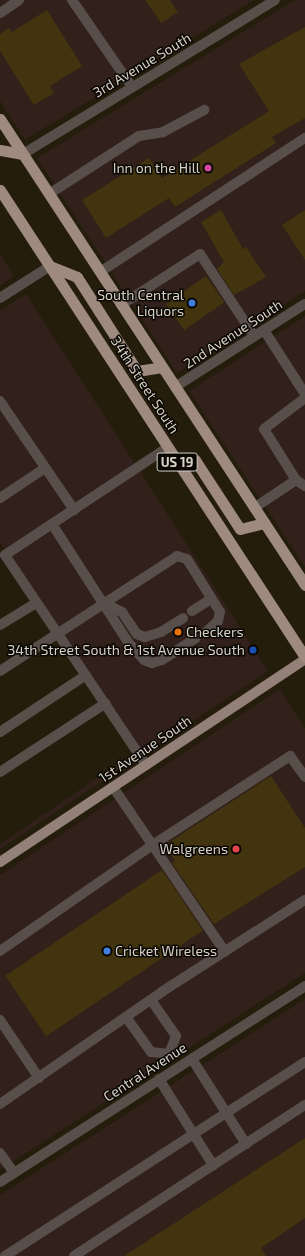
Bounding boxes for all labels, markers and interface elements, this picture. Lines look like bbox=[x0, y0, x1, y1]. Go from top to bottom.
street label: 3rd Avenue South bbox=[90, 29, 194, 101]
place label: Inn on the Hill bbox=[112, 160, 200, 176]
marker: Inn on the Hill bbox=[203, 163, 213, 173]
place label: South Central Liquors bbox=[97, 287, 184, 320]
street label: 2nd Avenue South bbox=[180, 296, 286, 372]
marker: South Central Liquors bbox=[187, 298, 197, 308]
street label: 34th Street South bbox=[107, 333, 183, 437]
road number: US 19 bbox=[156, 451, 198, 473]
place label: Checkers bbox=[186, 624, 244, 640]
marker: Checkers bbox=[173, 627, 183, 637]
place label: 34th Street South & 1st Avenue South bbox=[7, 642, 245, 658]
marker: 34th Street South & 1st Avenue South bbox=[248, 645, 258, 655]
street label: 1st Avenue South bbox=[95, 712, 195, 786]
place label: Walgreens bbox=[160, 841, 228, 857]
marker: Walgreens bbox=[231, 844, 241, 854]
place label: Cricket Wireless bbox=[115, 943, 217, 959]
marker: Cricket Wireless bbox=[102, 946, 112, 956]
street label: Central Avenue bbox=[100, 1039, 190, 1105]

